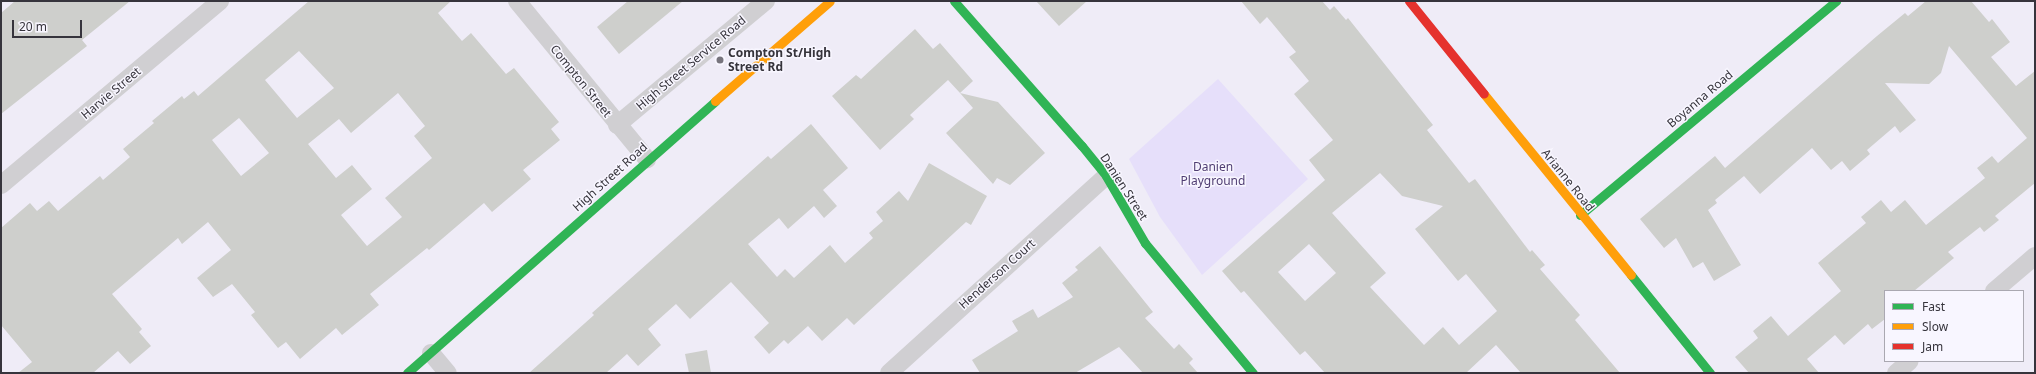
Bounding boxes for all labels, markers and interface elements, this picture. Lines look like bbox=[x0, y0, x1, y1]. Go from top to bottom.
scale bar bbox=[14, 12, 84, 38]
street label: High Street Service Road bbox=[633, 13, 749, 113]
text: 20 m bbox=[19, 18, 47, 35]
street label: Compton Street bbox=[547, 42, 615, 120]
place label: Compton St/High Street Rd bbox=[728, 46, 831, 74]
marker: Compton St/High Street Rd bbox=[715, 55, 725, 65]
street label: Harvie Street bbox=[78, 64, 144, 122]
street label: Boyanna Road bbox=[1664, 67, 1736, 131]
street label: High Street Road bbox=[570, 140, 650, 214]
street label: Arianne Road bbox=[1538, 146, 1598, 214]
street label: Danien Street bbox=[1097, 151, 1151, 223]
park label: Danien Playground bbox=[1181, 160, 1245, 188]
street label: Henderson Court bbox=[956, 236, 1038, 312]
legend bbox=[1884, 290, 2024, 362]
text: Fast bbox=[1922, 298, 1945, 315]
text: Slow bbox=[1922, 318, 1948, 335]
text: Jam bbox=[1922, 338, 1943, 355]

